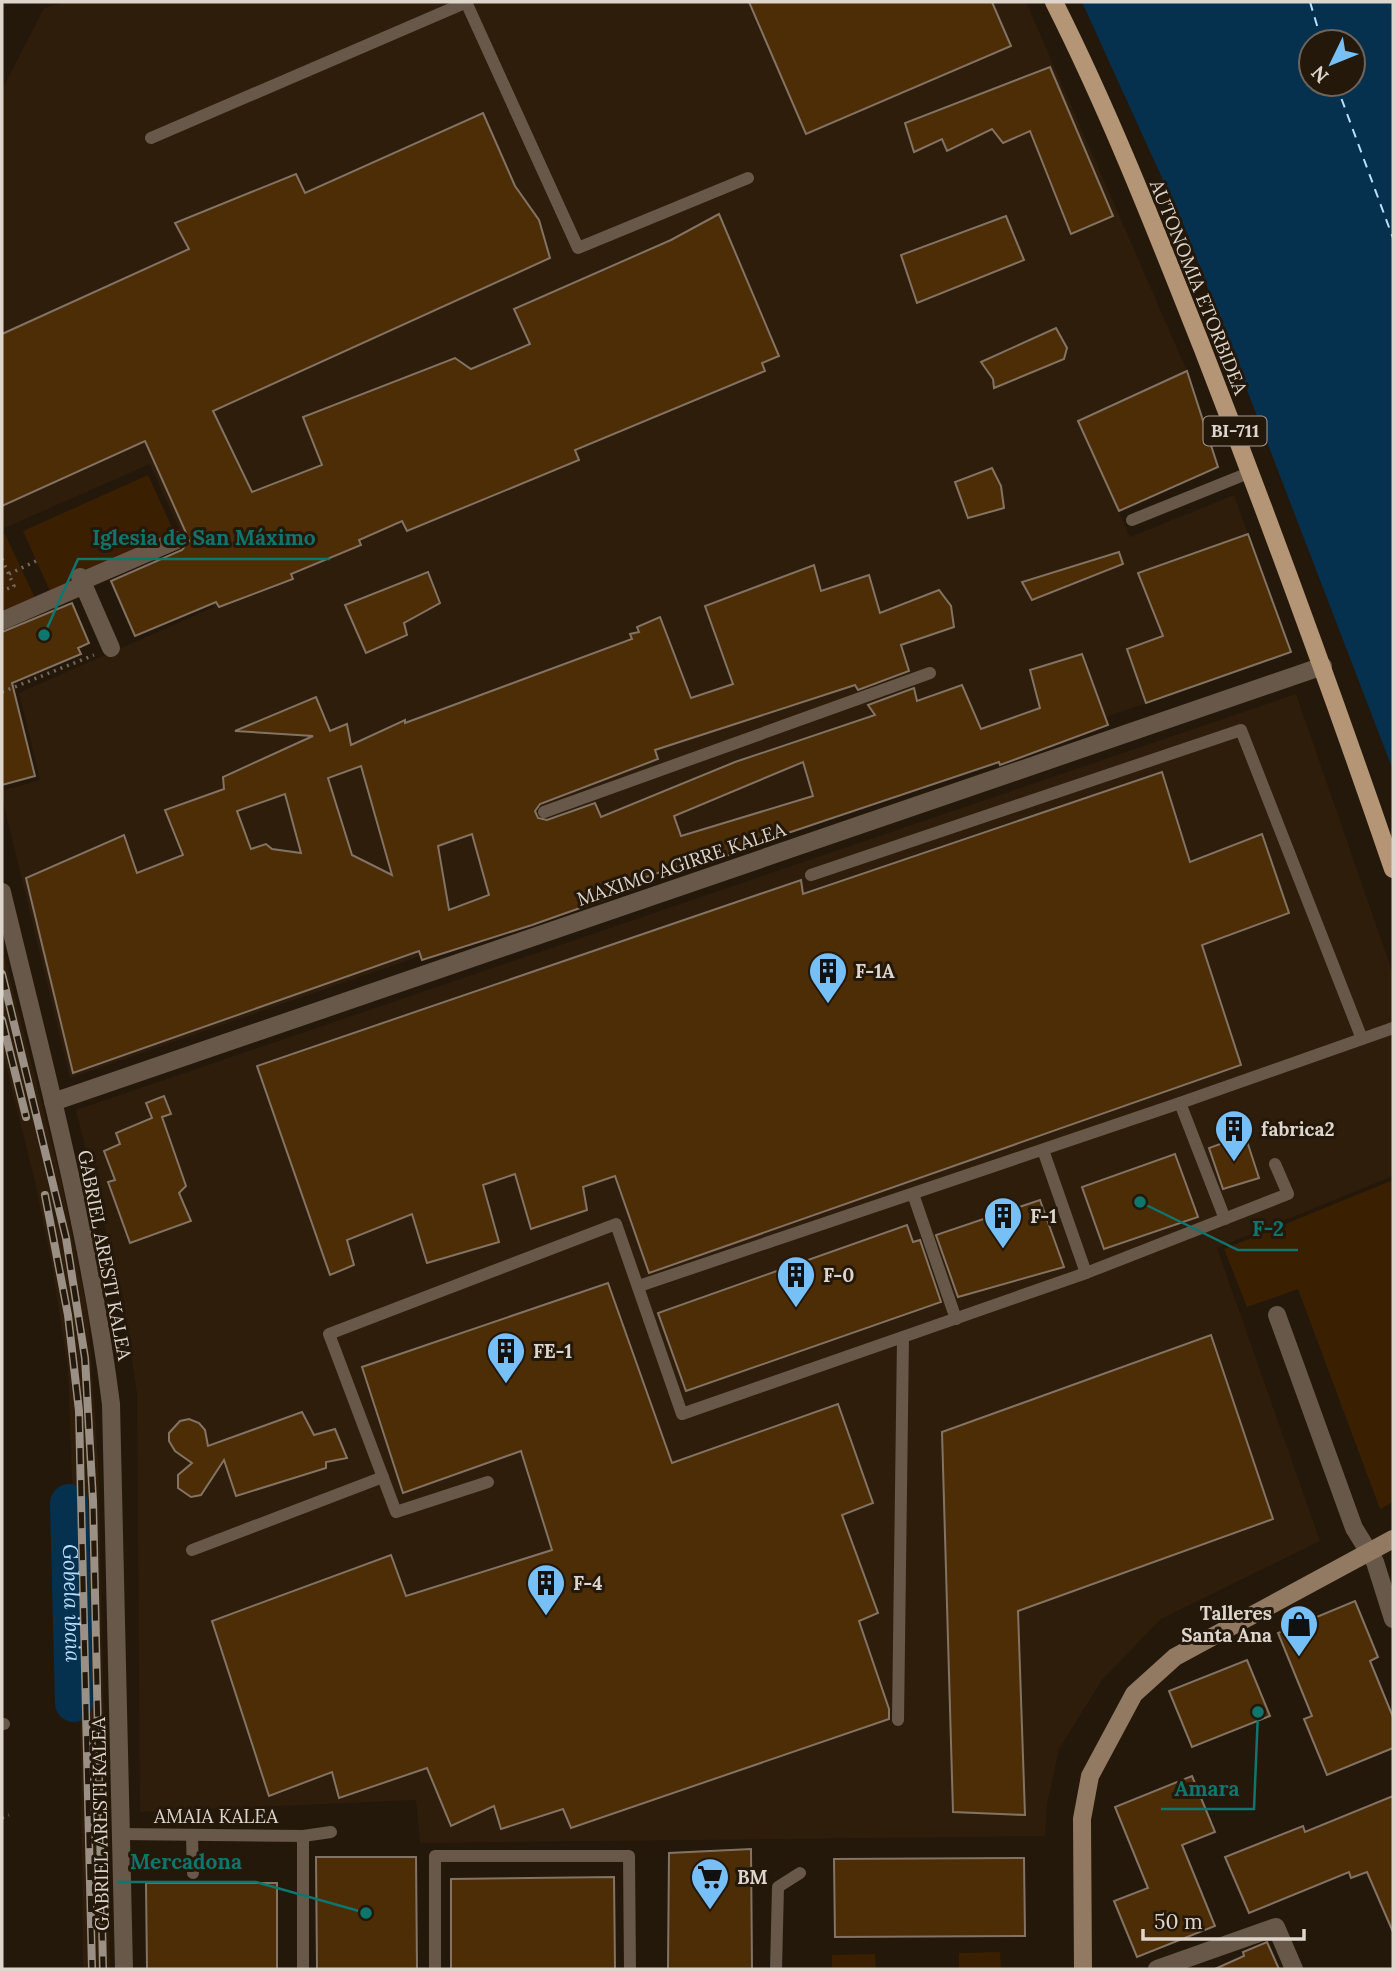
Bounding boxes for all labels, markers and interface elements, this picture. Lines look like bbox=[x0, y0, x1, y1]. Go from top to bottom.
north arrow bbox=[1297, 28, 1367, 98]
text: N bbox=[1306, 61, 1333, 88]
street label: AUTONOMIA ETORBIDEA bbox=[1145, 175, 1254, 399]
road number: BI-711 bbox=[1204, 416, 1266, 446]
callout: Iglesia de San Máximo bbox=[78, 517, 330, 559]
text: Iglesia de San Máximo bbox=[92, 524, 316, 551]
street label: MAXIMO AGIRRE KALEA bbox=[573, 817, 790, 911]
building icon: F-1A bbox=[807, 950, 849, 1005]
place label: F-1A bbox=[855, 959, 895, 983]
building icon: fabrica2 bbox=[1213, 1108, 1255, 1163]
place label: fabrica2 bbox=[1261, 1117, 1335, 1141]
street label: GABRIEL ARESTI KALEA bbox=[73, 1148, 137, 1363]
building icon: F-1 bbox=[982, 1195, 1024, 1250]
place label: F-1 bbox=[1030, 1204, 1057, 1228]
callout: F-2 bbox=[1238, 1208, 1298, 1250]
text: F-2 bbox=[1252, 1215, 1284, 1242]
building icon: F-0 bbox=[775, 1254, 817, 1309]
place label: F-0 bbox=[823, 1263, 854, 1287]
building icon: FE-1 bbox=[485, 1330, 527, 1385]
place label: FE-1 bbox=[533, 1339, 572, 1363]
water label: Gobela ibaia bbox=[57, 1544, 87, 1663]
building icon: F-4 bbox=[525, 1562, 567, 1617]
place label: F-4 bbox=[573, 1571, 603, 1595]
place label: Talleres Santa Ana bbox=[1181, 1601, 1272, 1647]
shop icon: Talleres Santa Ana bbox=[1278, 1603, 1320, 1658]
street label: GABRIEL ARESTI KALEA bbox=[86, 1716, 114, 1931]
callout: Amara bbox=[1161, 1767, 1254, 1809]
text: Amara bbox=[1174, 1775, 1240, 1802]
street label: AMAIA KALEA bbox=[153, 1804, 279, 1828]
callout: Mercadona bbox=[117, 1840, 256, 1882]
text: Mercadona bbox=[130, 1848, 242, 1875]
supermarket icon: BM bbox=[689, 1856, 731, 1911]
place label: BM bbox=[737, 1865, 768, 1889]
scale bar bbox=[1143, 1898, 1304, 1942]
text: 50 m bbox=[1154, 1908, 1203, 1935]

